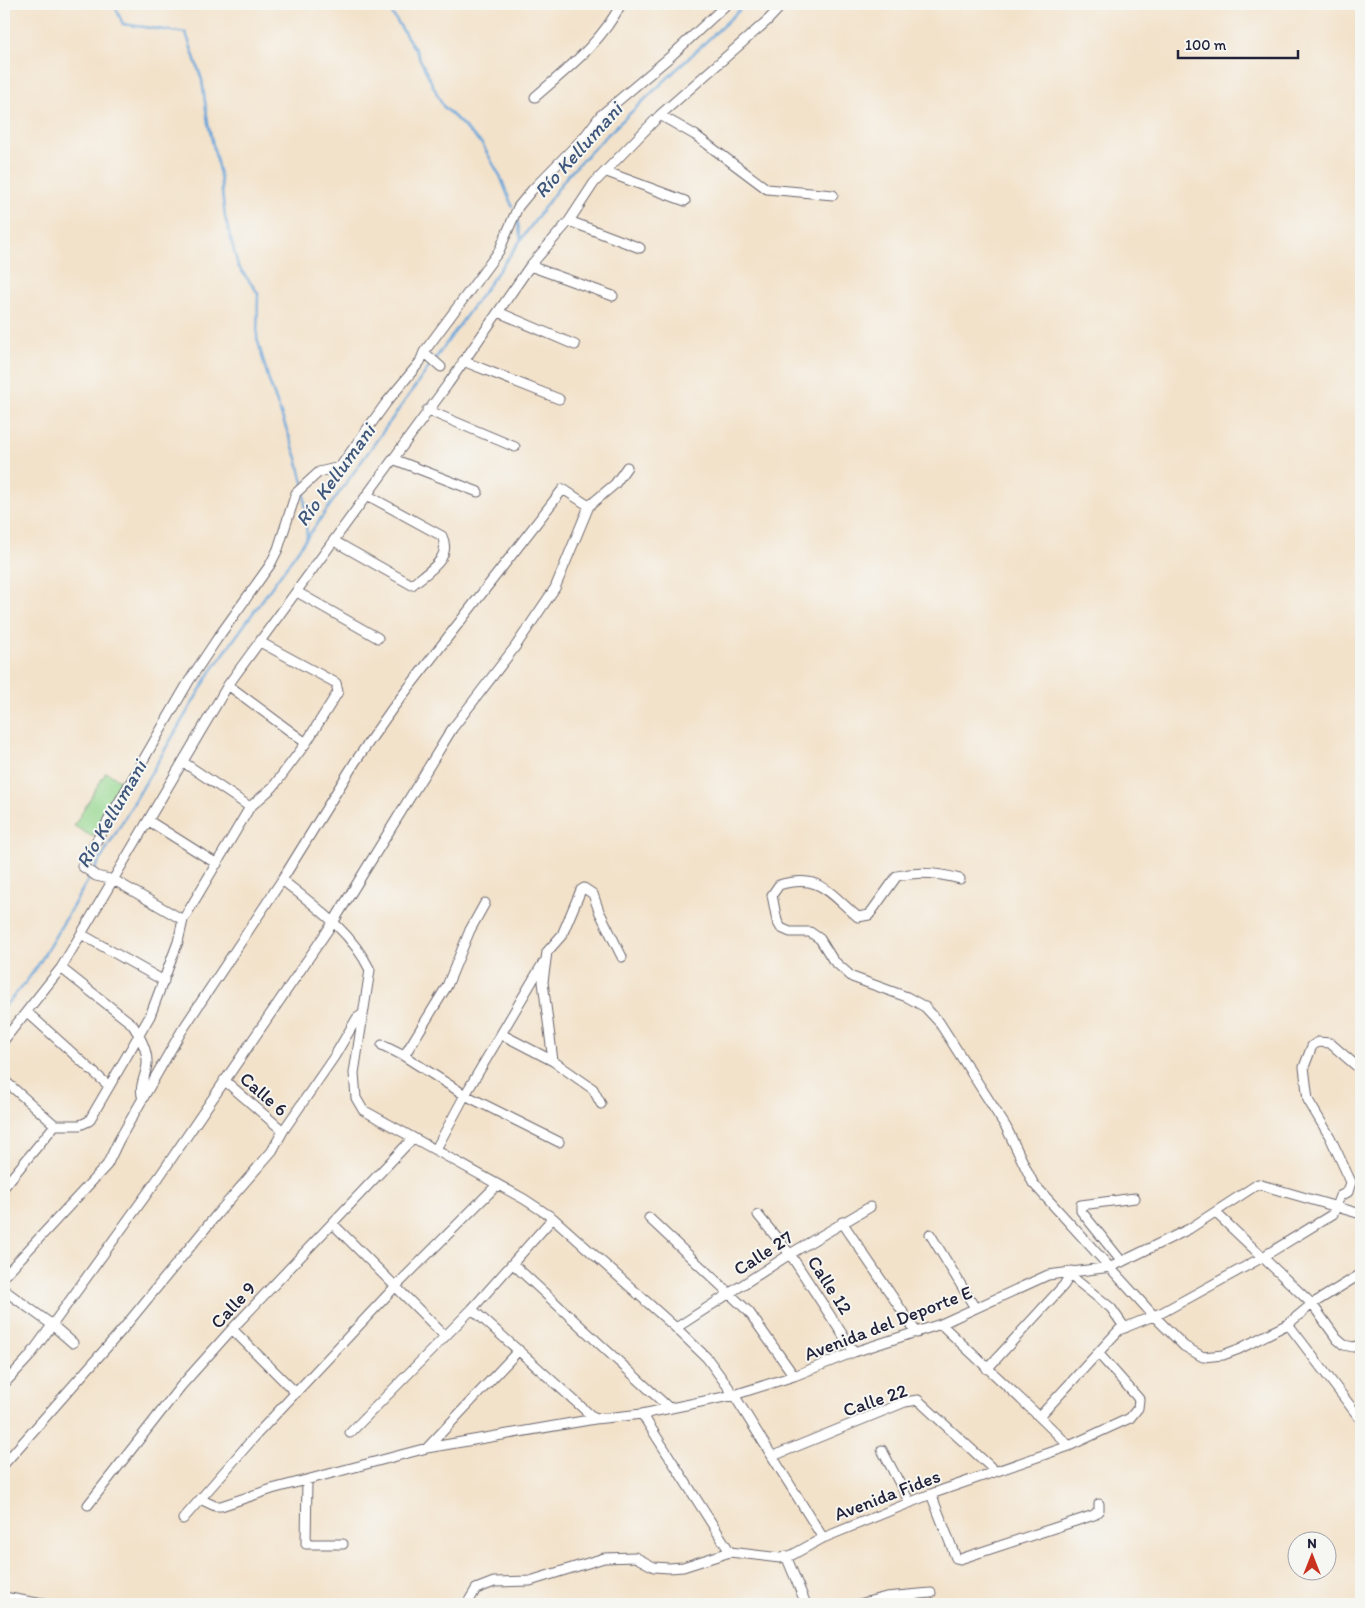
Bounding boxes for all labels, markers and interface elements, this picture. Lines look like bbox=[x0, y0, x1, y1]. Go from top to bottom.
scale bar bbox=[1178, 28, 1298, 60]
text: 100 m bbox=[1185, 36, 1227, 54]
water label: Río Kellumani bbox=[529, 96, 628, 203]
water label: Río Kellumani bbox=[290, 418, 381, 531]
water label: Río Kellumani bbox=[71, 754, 152, 872]
street label: Calle 6 bbox=[235, 1067, 293, 1121]
street label: Calle 27 bbox=[729, 1225, 797, 1281]
street label: Calle 12 bbox=[803, 1251, 857, 1319]
street label: Calle 9 bbox=[205, 1277, 261, 1333]
street label: Avenida del Deporte E bbox=[801, 1280, 975, 1366]
street label: Calle 22 bbox=[840, 1378, 910, 1422]
street label: Avenida Fides bbox=[831, 1464, 943, 1526]
north arrow bbox=[1288, 1530, 1338, 1580]
text: N bbox=[1307, 1535, 1317, 1552]

